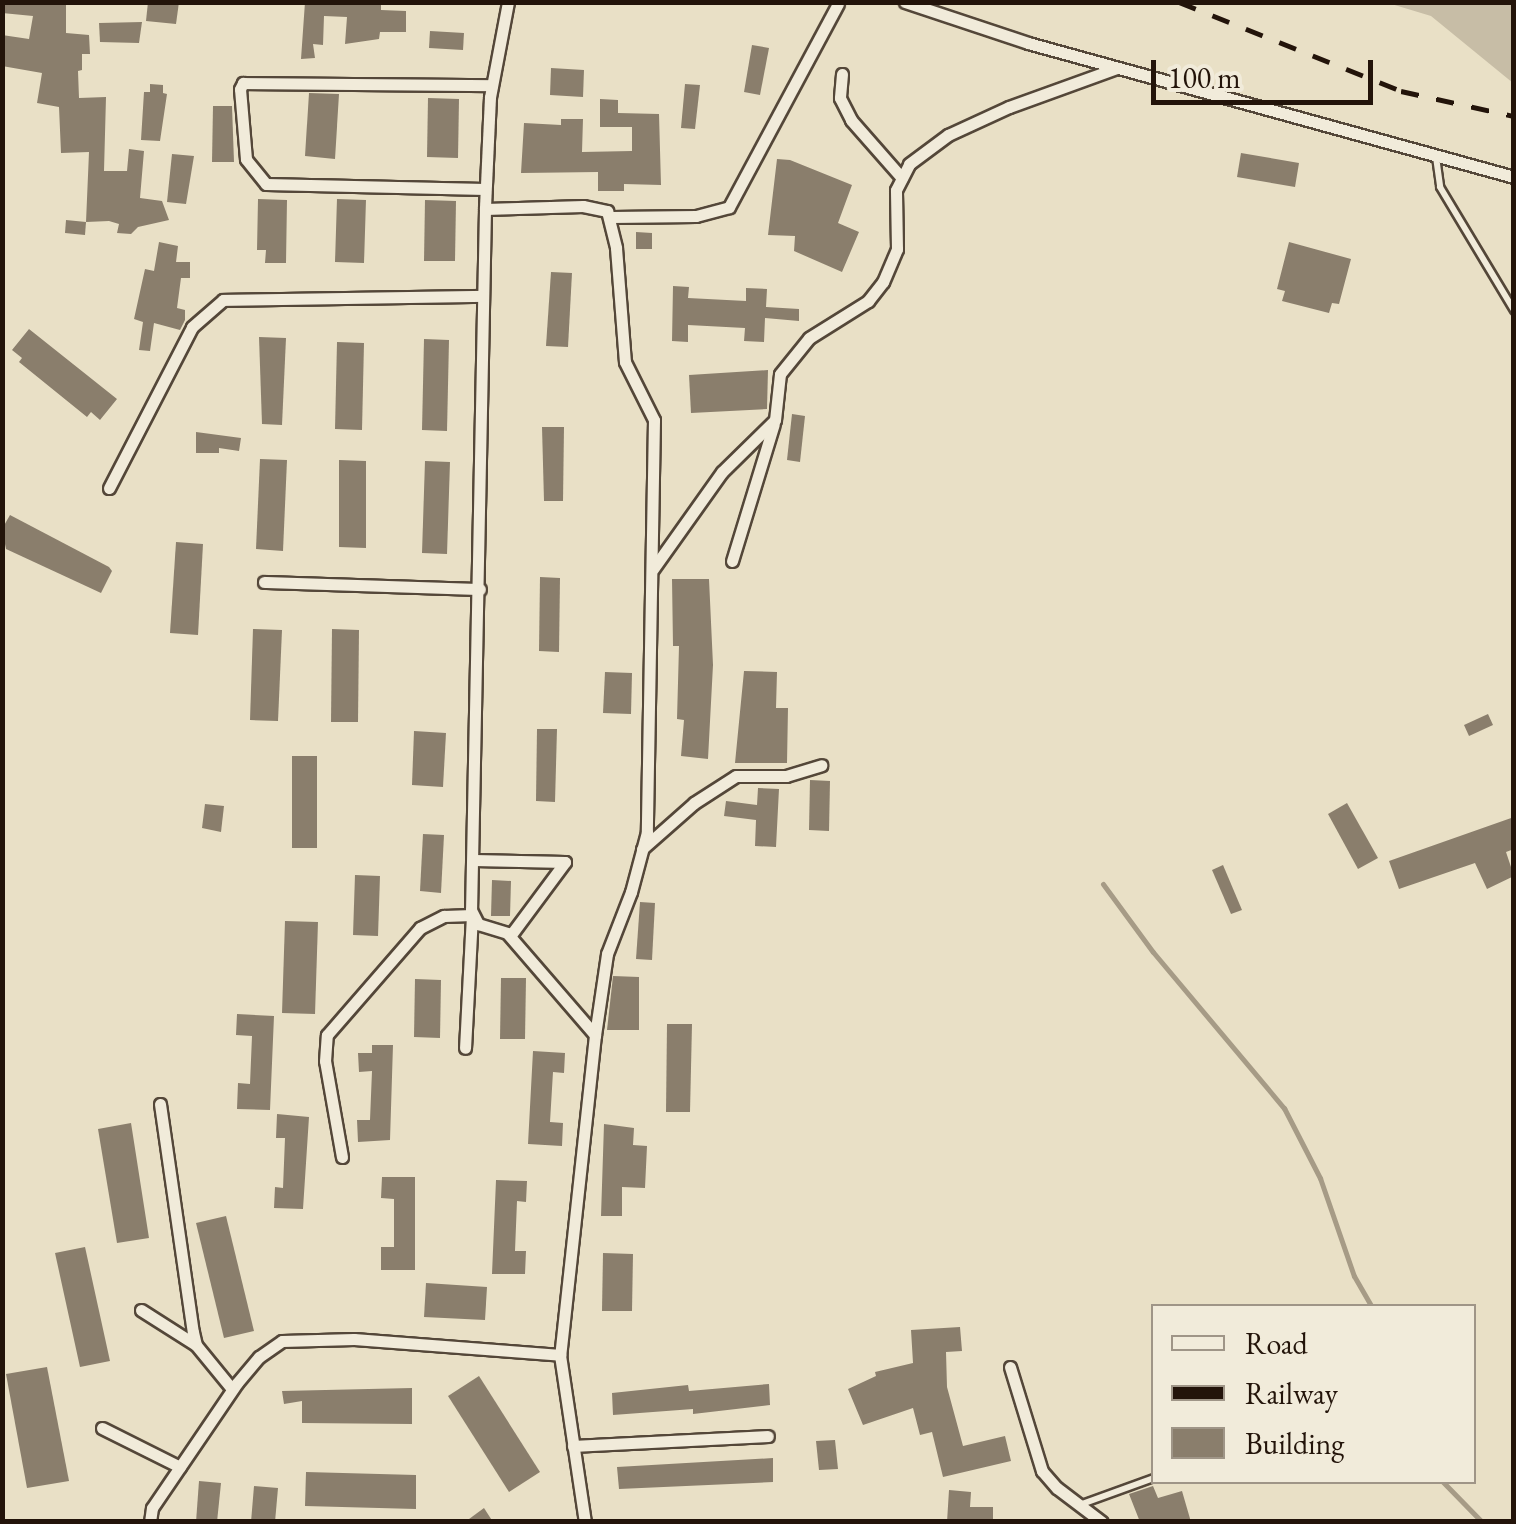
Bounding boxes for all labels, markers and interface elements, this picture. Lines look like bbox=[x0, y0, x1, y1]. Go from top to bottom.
scale bar bbox=[1156, 40, 1378, 102]
text: 100 m bbox=[1168, 58, 1241, 97]
legend bbox=[1151, 1304, 1476, 1484]
text: Road bbox=[1245, 1324, 1308, 1363]
text: Railway bbox=[1245, 1374, 1338, 1413]
text: Building bbox=[1245, 1424, 1344, 1463]

